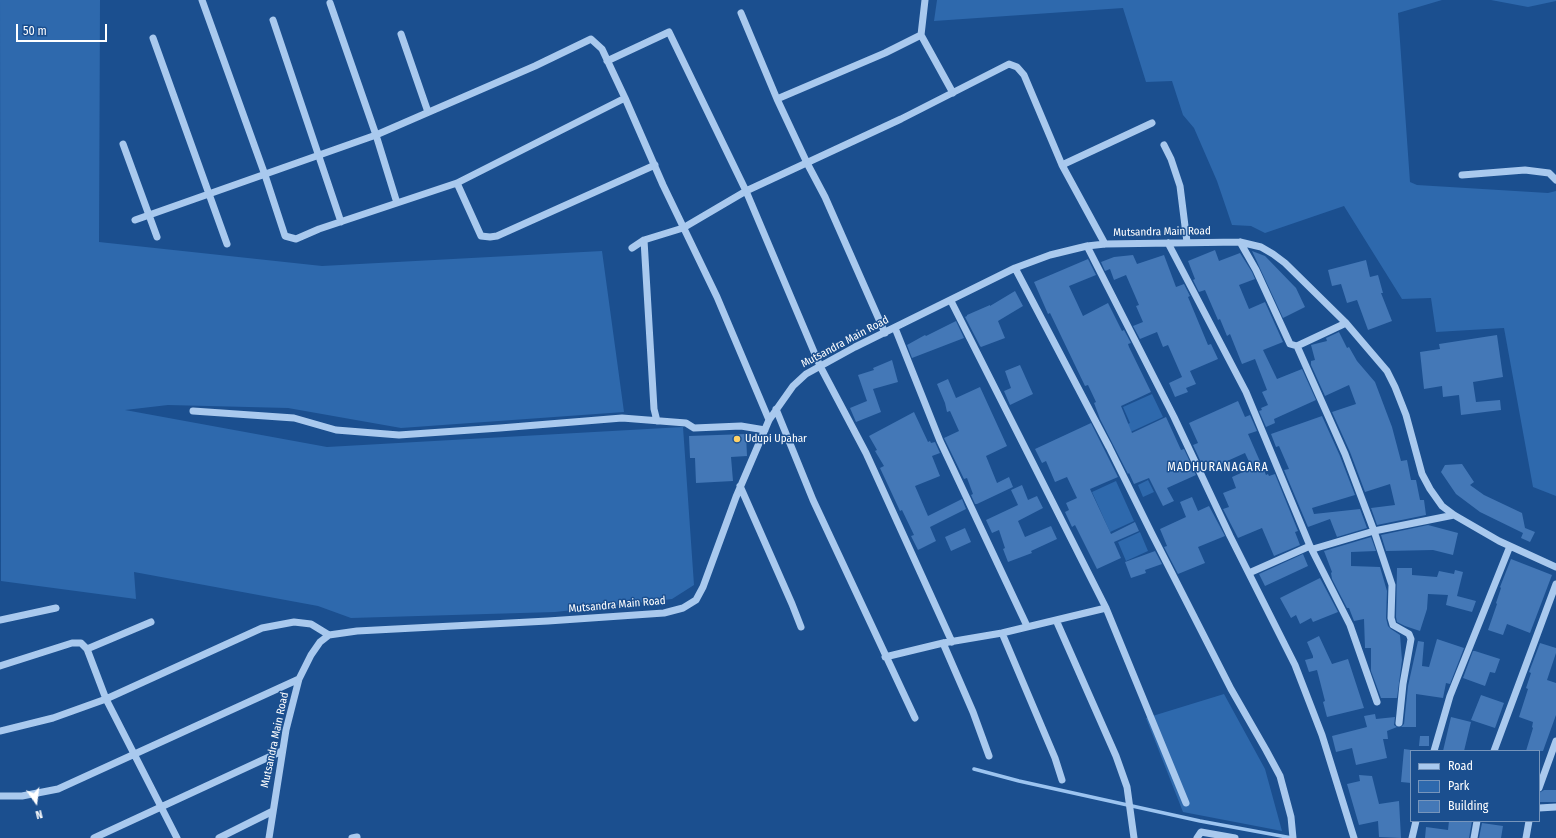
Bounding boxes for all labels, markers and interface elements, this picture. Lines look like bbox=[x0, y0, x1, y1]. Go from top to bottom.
scale bar bbox=[18, 16, 109, 42]
text: 50 m bbox=[23, 24, 47, 38]
street label: Mutsandra Main Road bbox=[1113, 225, 1211, 239]
street label: Mutsandra Main Road bbox=[799, 313, 891, 371]
place label: Udupi Upahar bbox=[745, 432, 807, 446]
marker: Udupi Upahar bbox=[732, 434, 742, 444]
district label: MADHURANAGARA bbox=[1167, 461, 1269, 475]
street label: Mutsandra Main Road bbox=[568, 594, 666, 616]
street label: Mutsandra Main Road bbox=[258, 691, 292, 789]
legend bbox=[1410, 750, 1540, 822]
text: Road bbox=[1448, 759, 1473, 773]
text: Park bbox=[1448, 779, 1469, 793]
north arrow bbox=[16, 782, 56, 822]
text: Building bbox=[1448, 799, 1488, 813]
text: N bbox=[34, 807, 44, 821]

